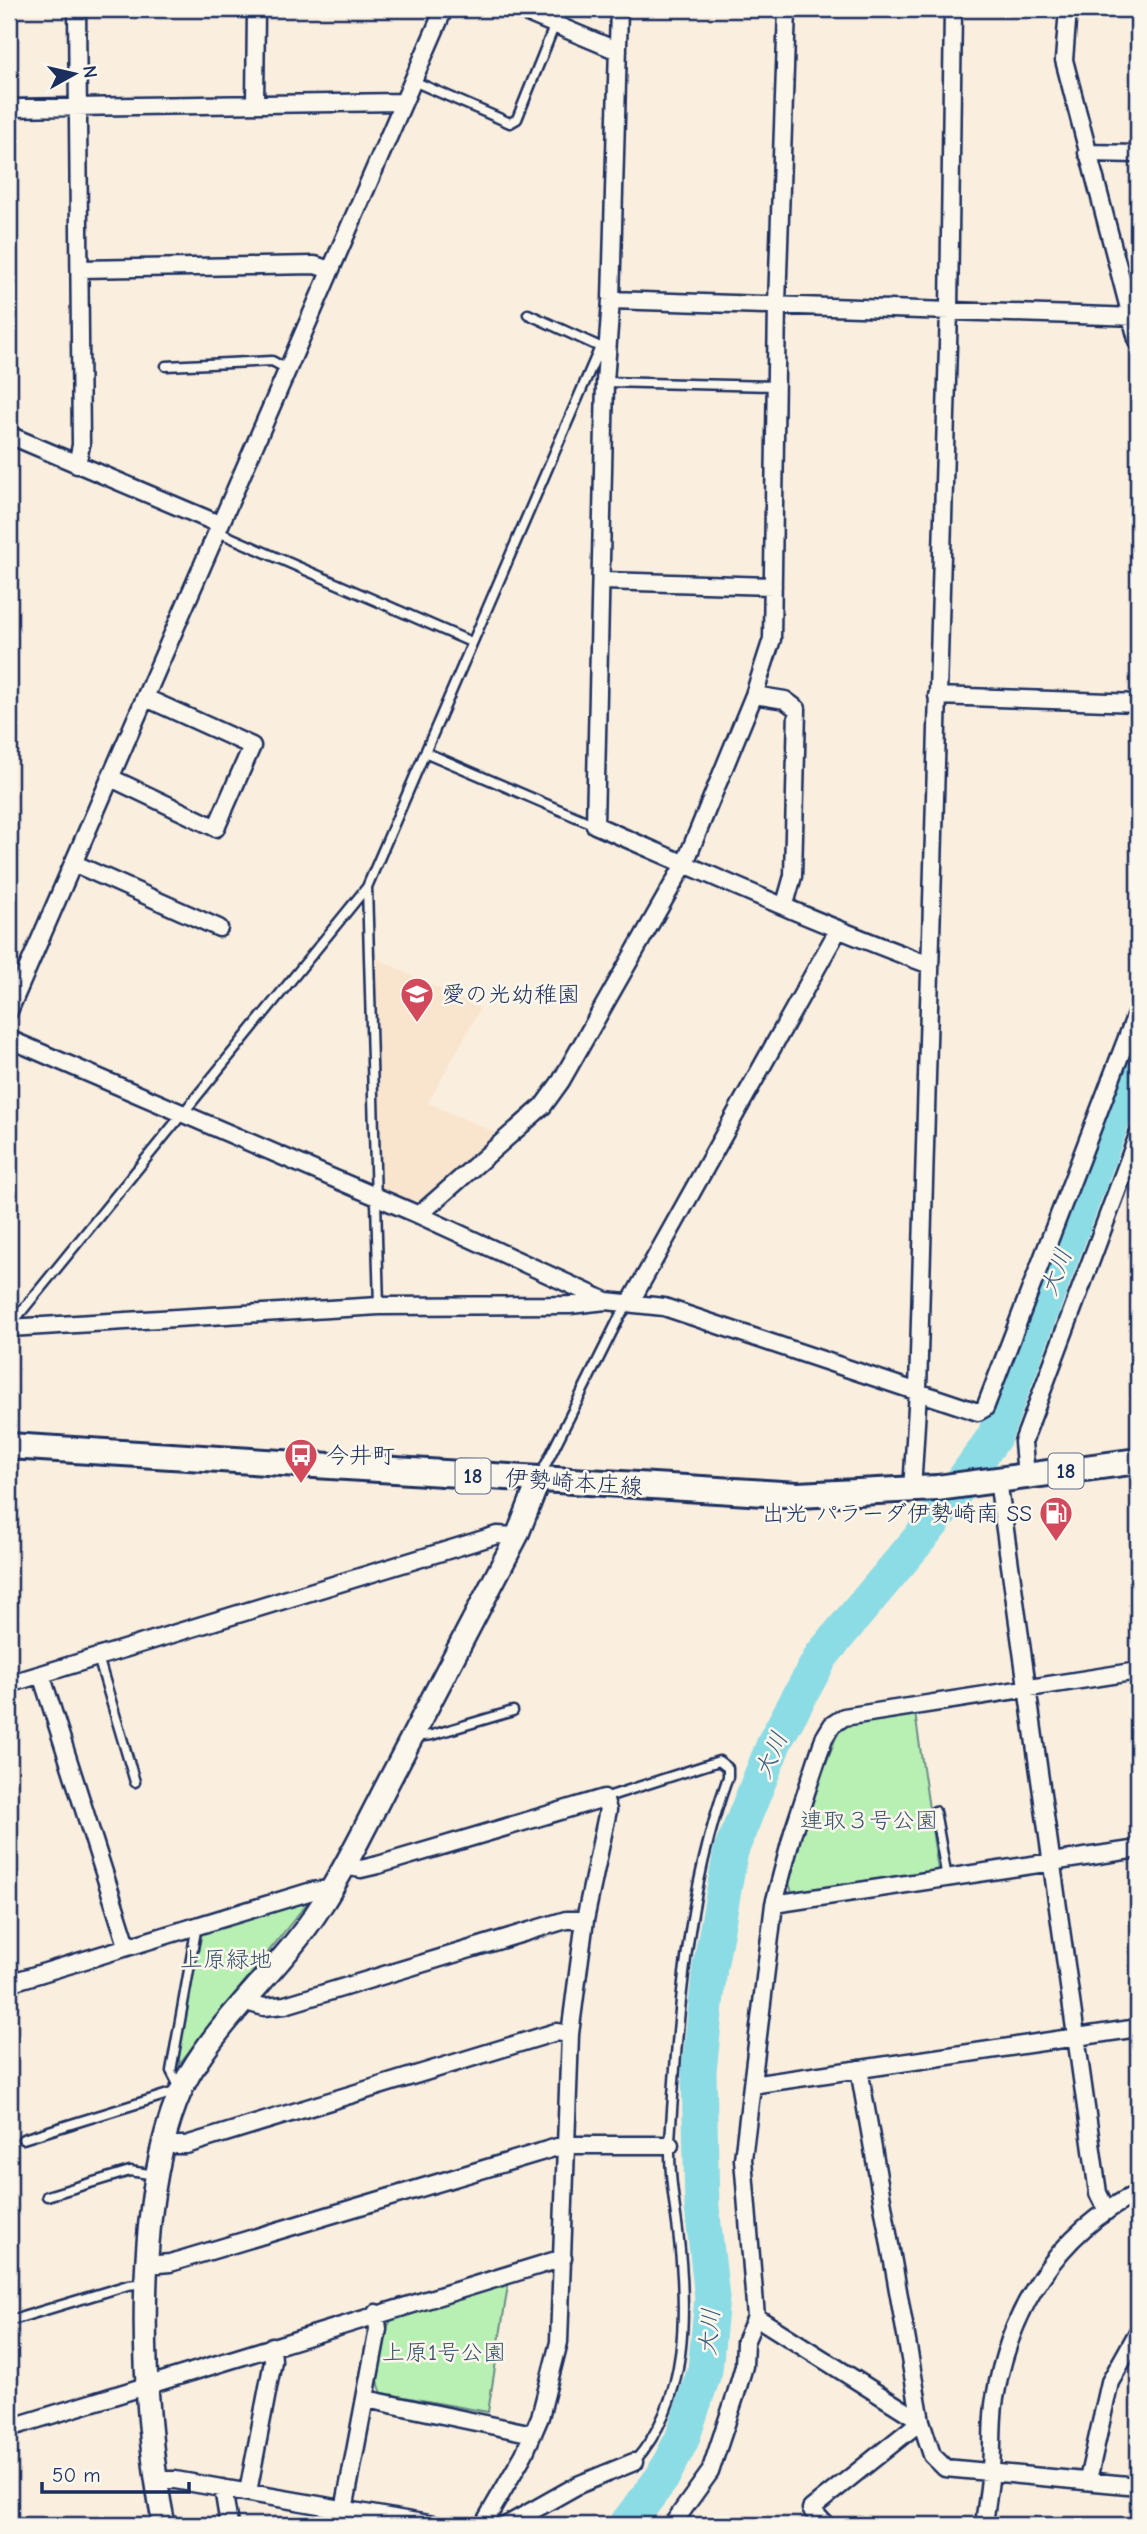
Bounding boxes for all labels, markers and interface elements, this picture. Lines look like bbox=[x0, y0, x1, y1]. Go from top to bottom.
north arrow bbox=[38, 38, 108, 108]
text: N bbox=[78, 64, 102, 79]
school or university icon: 愛の光幼稚園 bbox=[398, 975, 436, 1024]
place label: 愛の光幼稚園 bbox=[442, 981, 580, 1008]
water label: 大川 bbox=[1034, 1245, 1078, 1299]
bus stop icon: 今井町 bbox=[282, 1436, 320, 1485]
place label: 今井町 bbox=[326, 1442, 395, 1469]
road number: 18 bbox=[1048, 1454, 1084, 1488]
road number: 18 bbox=[456, 1458, 490, 1494]
street label: 伊勢崎本庄線 bbox=[504, 1464, 644, 1501]
fuel station icon: 出光 パラーダ伊勢崎南 SS bbox=[1037, 1494, 1075, 1543]
place label: 出光 パラーダ伊勢崎南 SS bbox=[762, 1500, 1032, 1527]
water label: 大川 bbox=[748, 1727, 794, 1783]
park label: 連取３号公園 bbox=[800, 1807, 938, 1834]
park label: 上原緑地 bbox=[180, 1946, 272, 1973]
water label: 大川 bbox=[693, 2307, 725, 2357]
park label: 上原1号公園 bbox=[382, 2339, 506, 2366]
scale bar bbox=[42, 2450, 189, 2494]
text: 50 m bbox=[52, 2463, 101, 2487]

